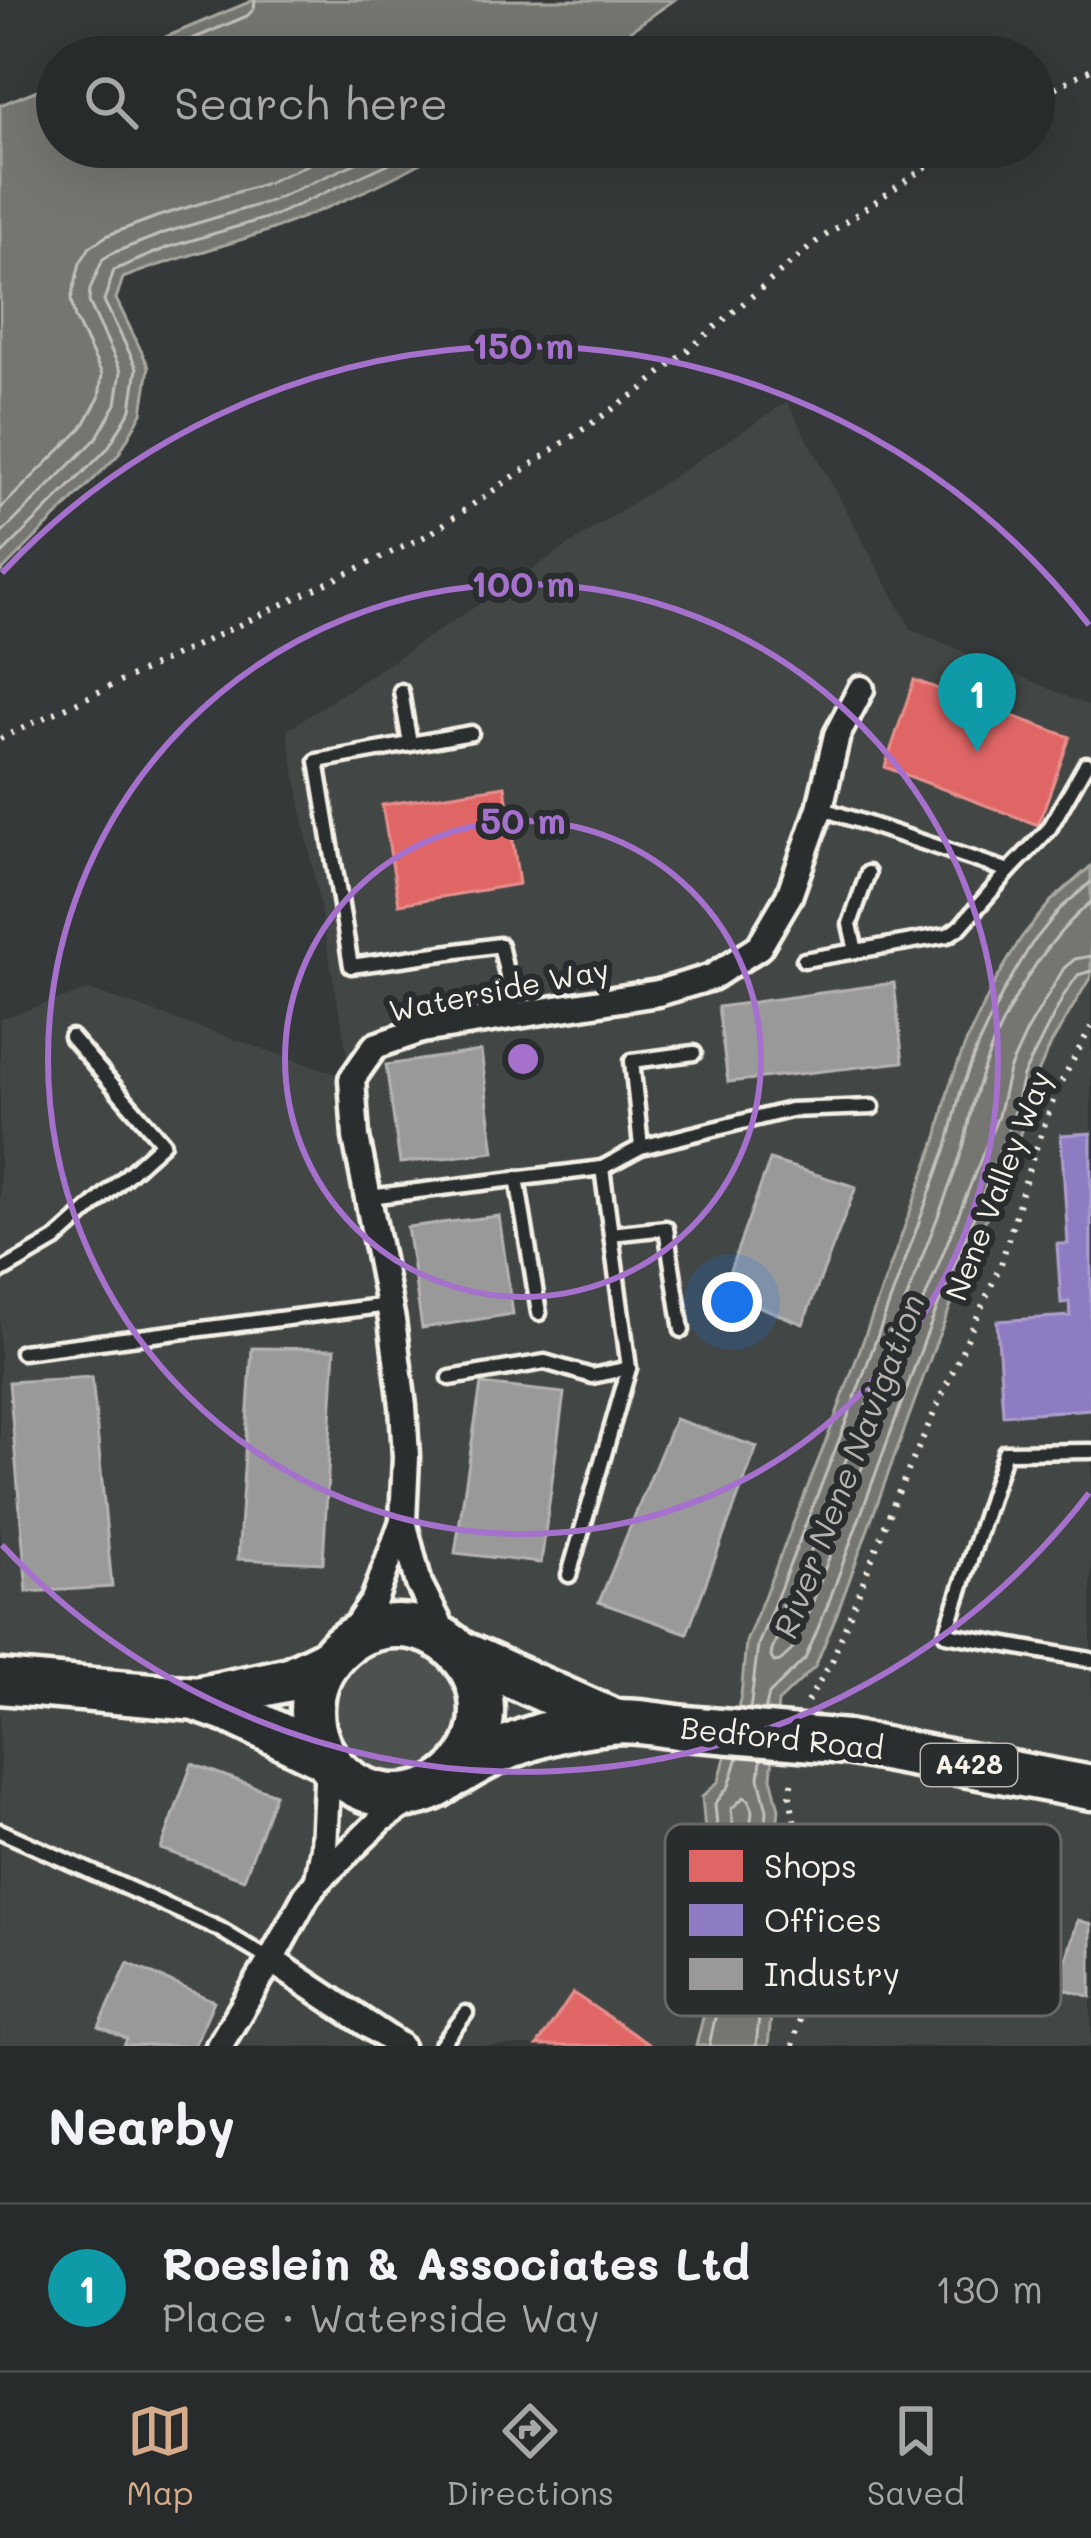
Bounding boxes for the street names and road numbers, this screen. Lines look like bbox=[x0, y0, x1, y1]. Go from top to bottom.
street label: Waterside Way bbox=[385, 948, 612, 1030]
street label: Nene Valley Way bbox=[935, 1065, 1059, 1306]
street label: Bedford Road bbox=[679, 1706, 886, 1768]
road number: A428 bbox=[921, 1744, 1017, 1786]

